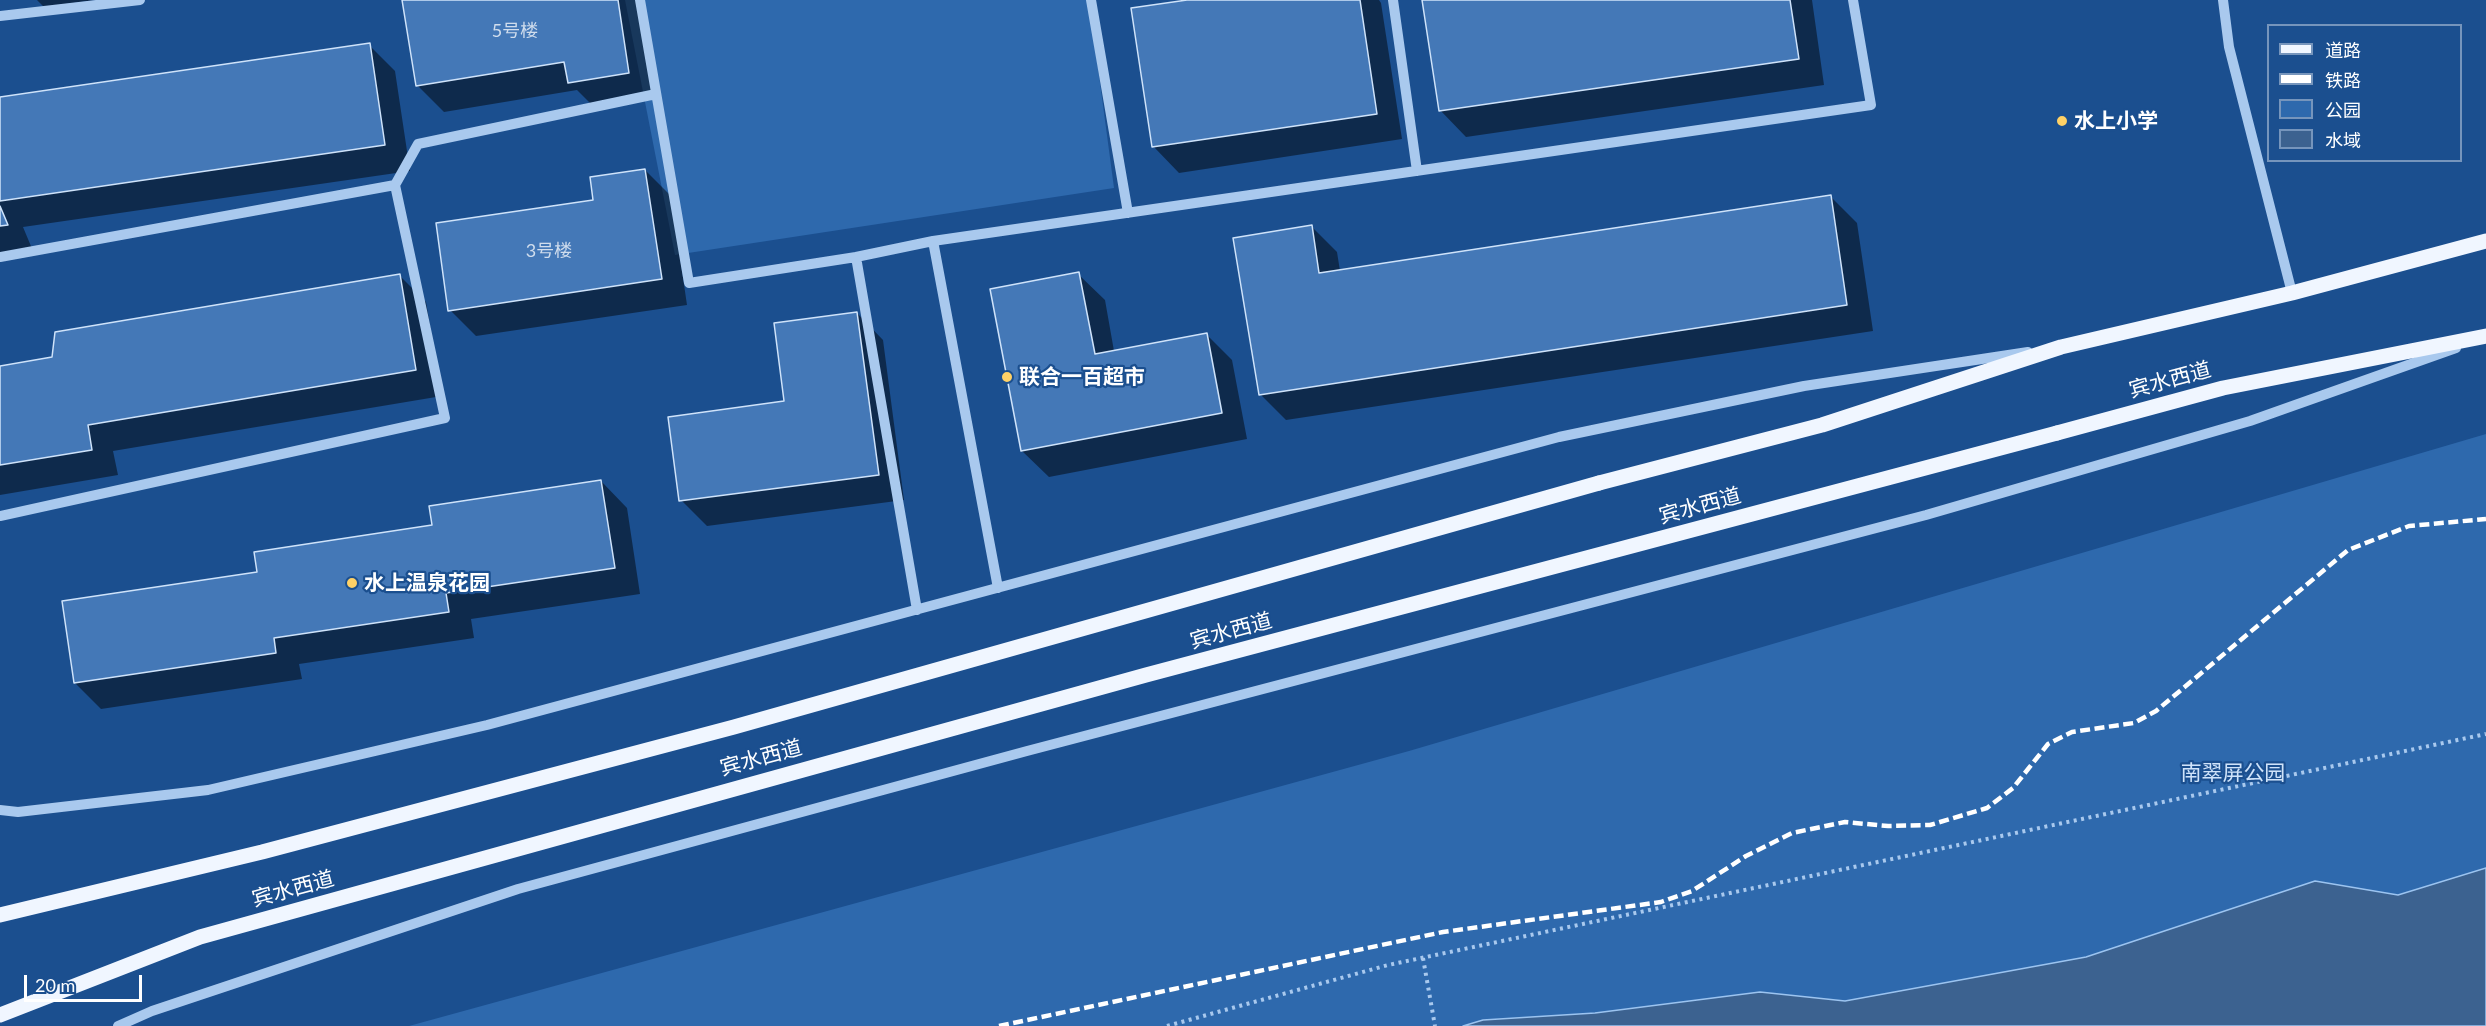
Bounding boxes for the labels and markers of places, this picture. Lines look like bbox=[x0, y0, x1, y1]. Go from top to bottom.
place label: 水上小学 bbox=[2074, 108, 2158, 134]
marker: 水上小学 bbox=[2055, 114, 2069, 128]
place label: 联合一百超市 bbox=[1019, 364, 1145, 390]
marker: 联合一百超市 bbox=[1000, 370, 1014, 384]
place label: 水上温泉花园 bbox=[364, 570, 490, 596]
marker: 水上温泉花园 bbox=[345, 576, 359, 590]

